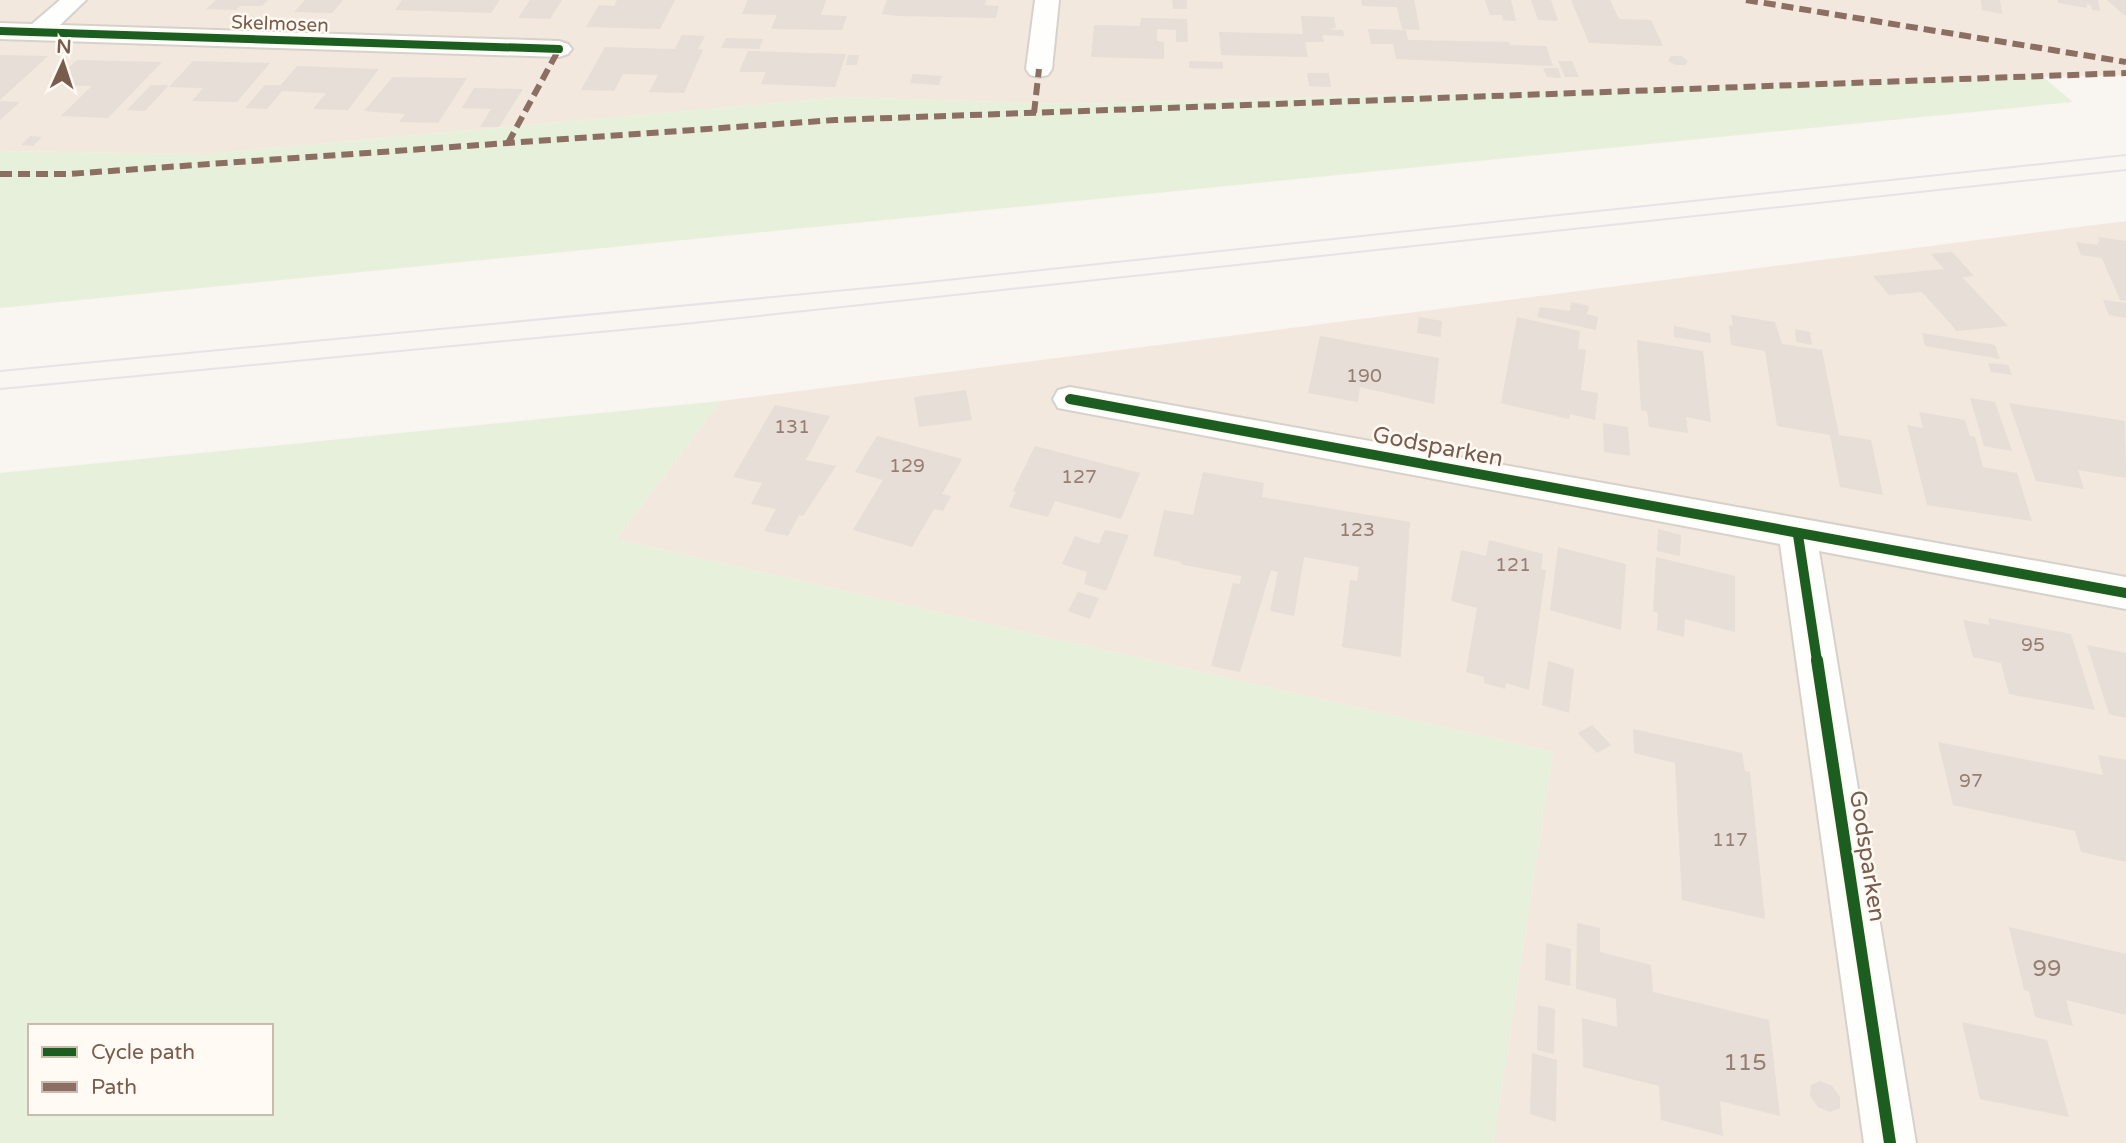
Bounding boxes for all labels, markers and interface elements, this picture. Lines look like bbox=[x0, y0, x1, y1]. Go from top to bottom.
street label: Skelmosen bbox=[231, 11, 329, 37]
north arrow bbox=[28, 28, 98, 98]
text: N bbox=[56, 36, 72, 58]
house number: 190 bbox=[1346, 365, 1382, 387]
house number: 131 bbox=[774, 416, 810, 438]
street label: Godsparken bbox=[1370, 421, 1506, 473]
house number: 129 bbox=[889, 455, 925, 477]
house number: 127 bbox=[1061, 466, 1097, 488]
house number: 123 bbox=[1339, 519, 1375, 541]
house number: 121 bbox=[1495, 554, 1531, 576]
house number: 95 bbox=[2021, 634, 2045, 656]
house number: 97 bbox=[1959, 770, 1983, 792]
street label: Godsparken bbox=[1843, 789, 1891, 924]
house number: 117 bbox=[1712, 829, 1748, 851]
house number: 99 bbox=[2033, 955, 2061, 983]
legend bbox=[28, 1024, 273, 1115]
text: Cycle path bbox=[91, 1040, 195, 1065]
house number: 115 bbox=[1723, 1049, 1767, 1077]
text: Path bbox=[91, 1075, 137, 1100]

